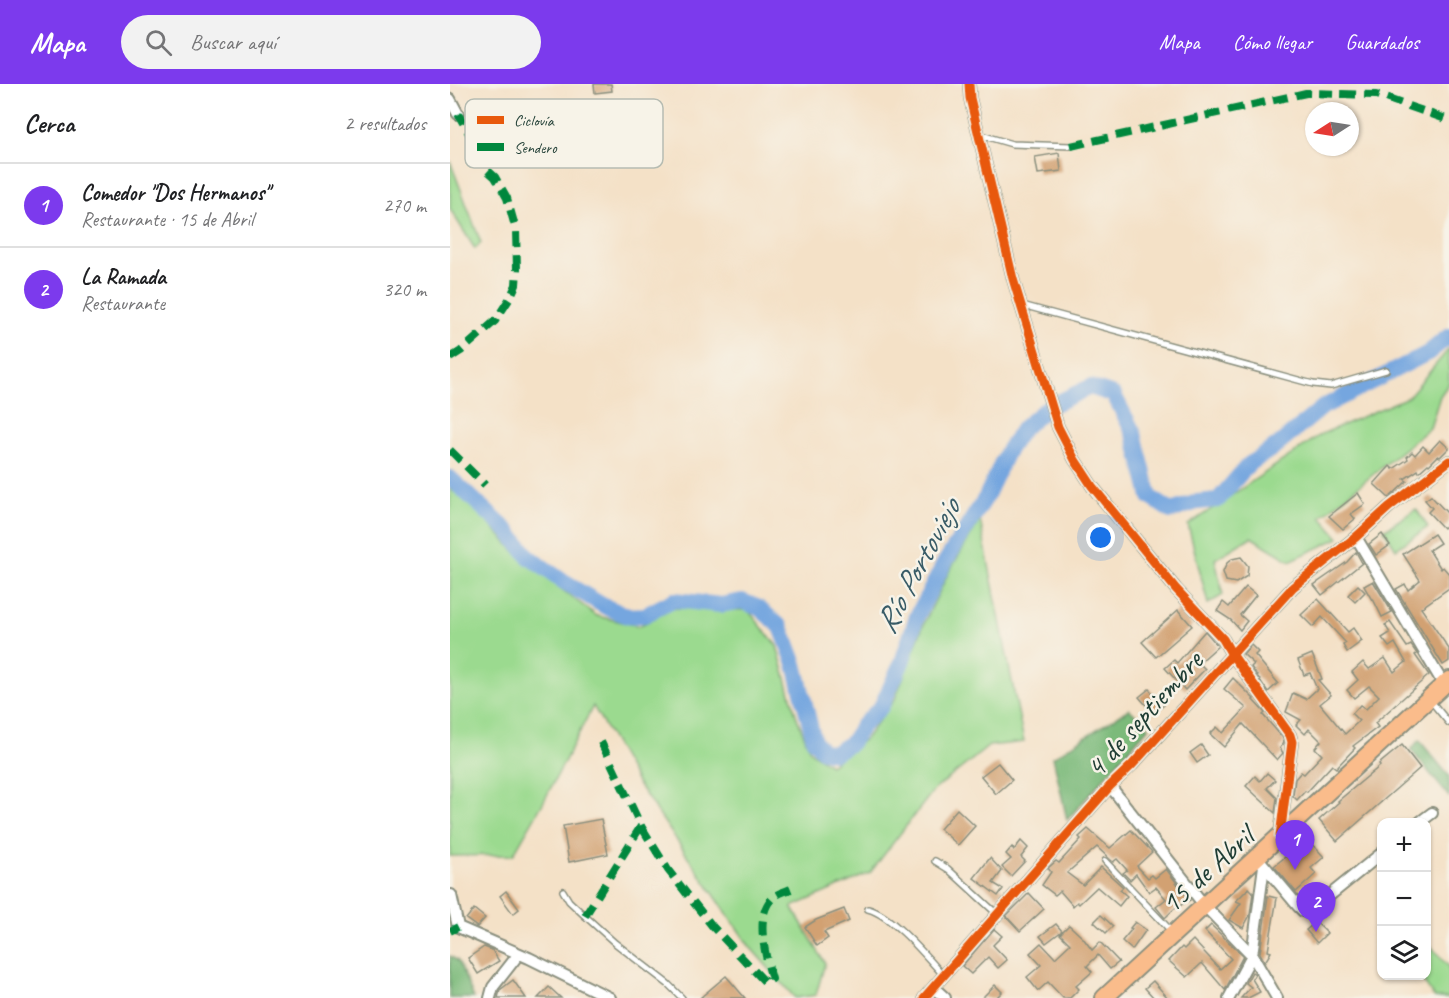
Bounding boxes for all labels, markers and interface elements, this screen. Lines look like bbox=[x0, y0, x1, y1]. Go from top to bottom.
search box bbox=[121, 15, 541, 69]
text: Mapa bbox=[30, 25, 85, 60]
icon: search bbox=[142, 26, 175, 59]
text: Buscar aquí bbox=[190, 28, 276, 56]
text: Mapa bbox=[1159, 29, 1200, 55]
text: Cómo llegar bbox=[1233, 29, 1312, 55]
text: Guardados bbox=[1345, 29, 1419, 55]
legend bbox=[465, 99, 663, 168]
north arrow bbox=[1305, 102, 1359, 156]
text: Cerca bbox=[24, 107, 74, 140]
text: 2 resultados bbox=[344, 111, 426, 136]
text: Ciclovía bbox=[514, 111, 555, 131]
text: Sendero bbox=[514, 138, 558, 158]
text: Comedor "Dos Hermanos" bbox=[81, 179, 269, 207]
text: 1 bbox=[39, 193, 48, 218]
text: 270 m bbox=[383, 193, 426, 218]
text: Restaurante · 15 de Abril bbox=[81, 207, 253, 232]
text: La Ramada bbox=[81, 263, 166, 291]
text: 2 bbox=[39, 277, 48, 302]
text: 320 m bbox=[383, 277, 426, 302]
text: Restaurante bbox=[81, 291, 165, 316]
water label: Río Portoviejo bbox=[865, 489, 971, 640]
your location bbox=[1086, 523, 1115, 552]
street label: 4 de septiembre bbox=[1077, 641, 1213, 785]
street label: 15 de Abril bbox=[1152, 815, 1265, 922]
map controls bbox=[1377, 818, 1431, 980]
button: + bbox=[1377, 818, 1431, 872]
pin: 1 bbox=[1276, 820, 1314, 870]
button: − bbox=[1377, 872, 1431, 926]
pin: 2 bbox=[1296, 882, 1336, 932]
button: layers bbox=[1377, 926, 1431, 980]

